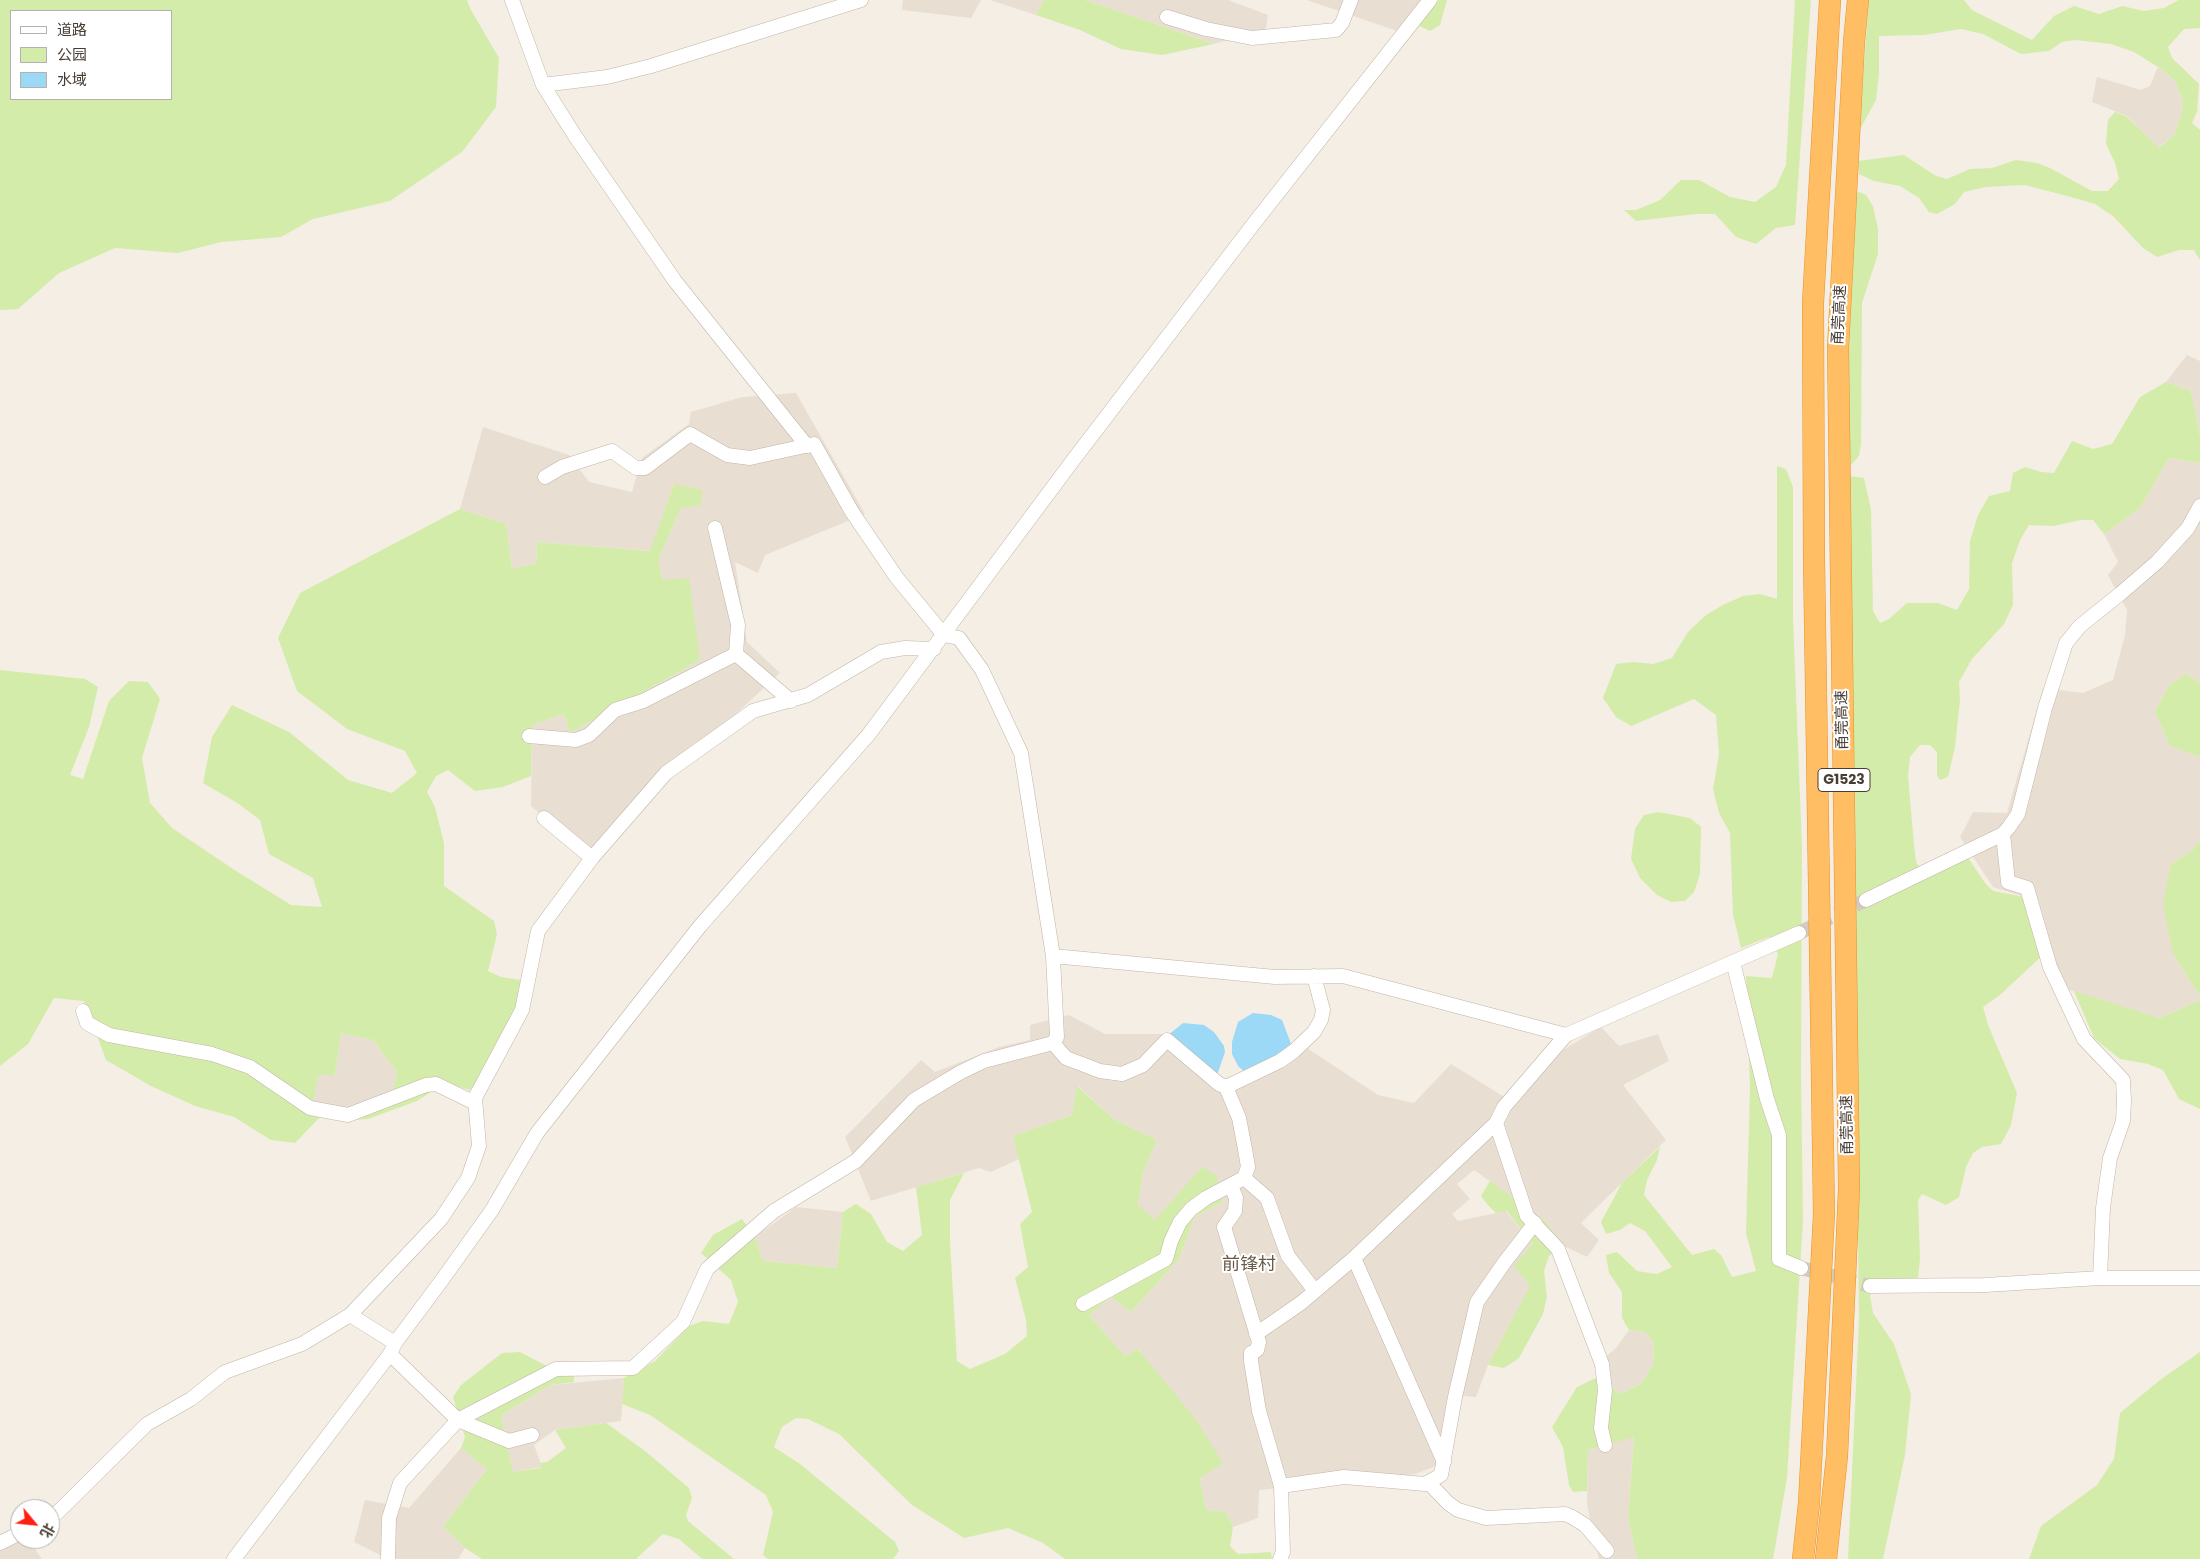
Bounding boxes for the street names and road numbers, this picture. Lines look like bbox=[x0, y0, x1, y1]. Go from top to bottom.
street label: 甬莞高速 bbox=[1829, 285, 1851, 345]
street label: 甬莞高速 bbox=[1833, 690, 1853, 750]
road number: G1523 bbox=[1818, 768, 1870, 792]
street label: 甬莞高速 bbox=[1838, 1095, 1858, 1155]

